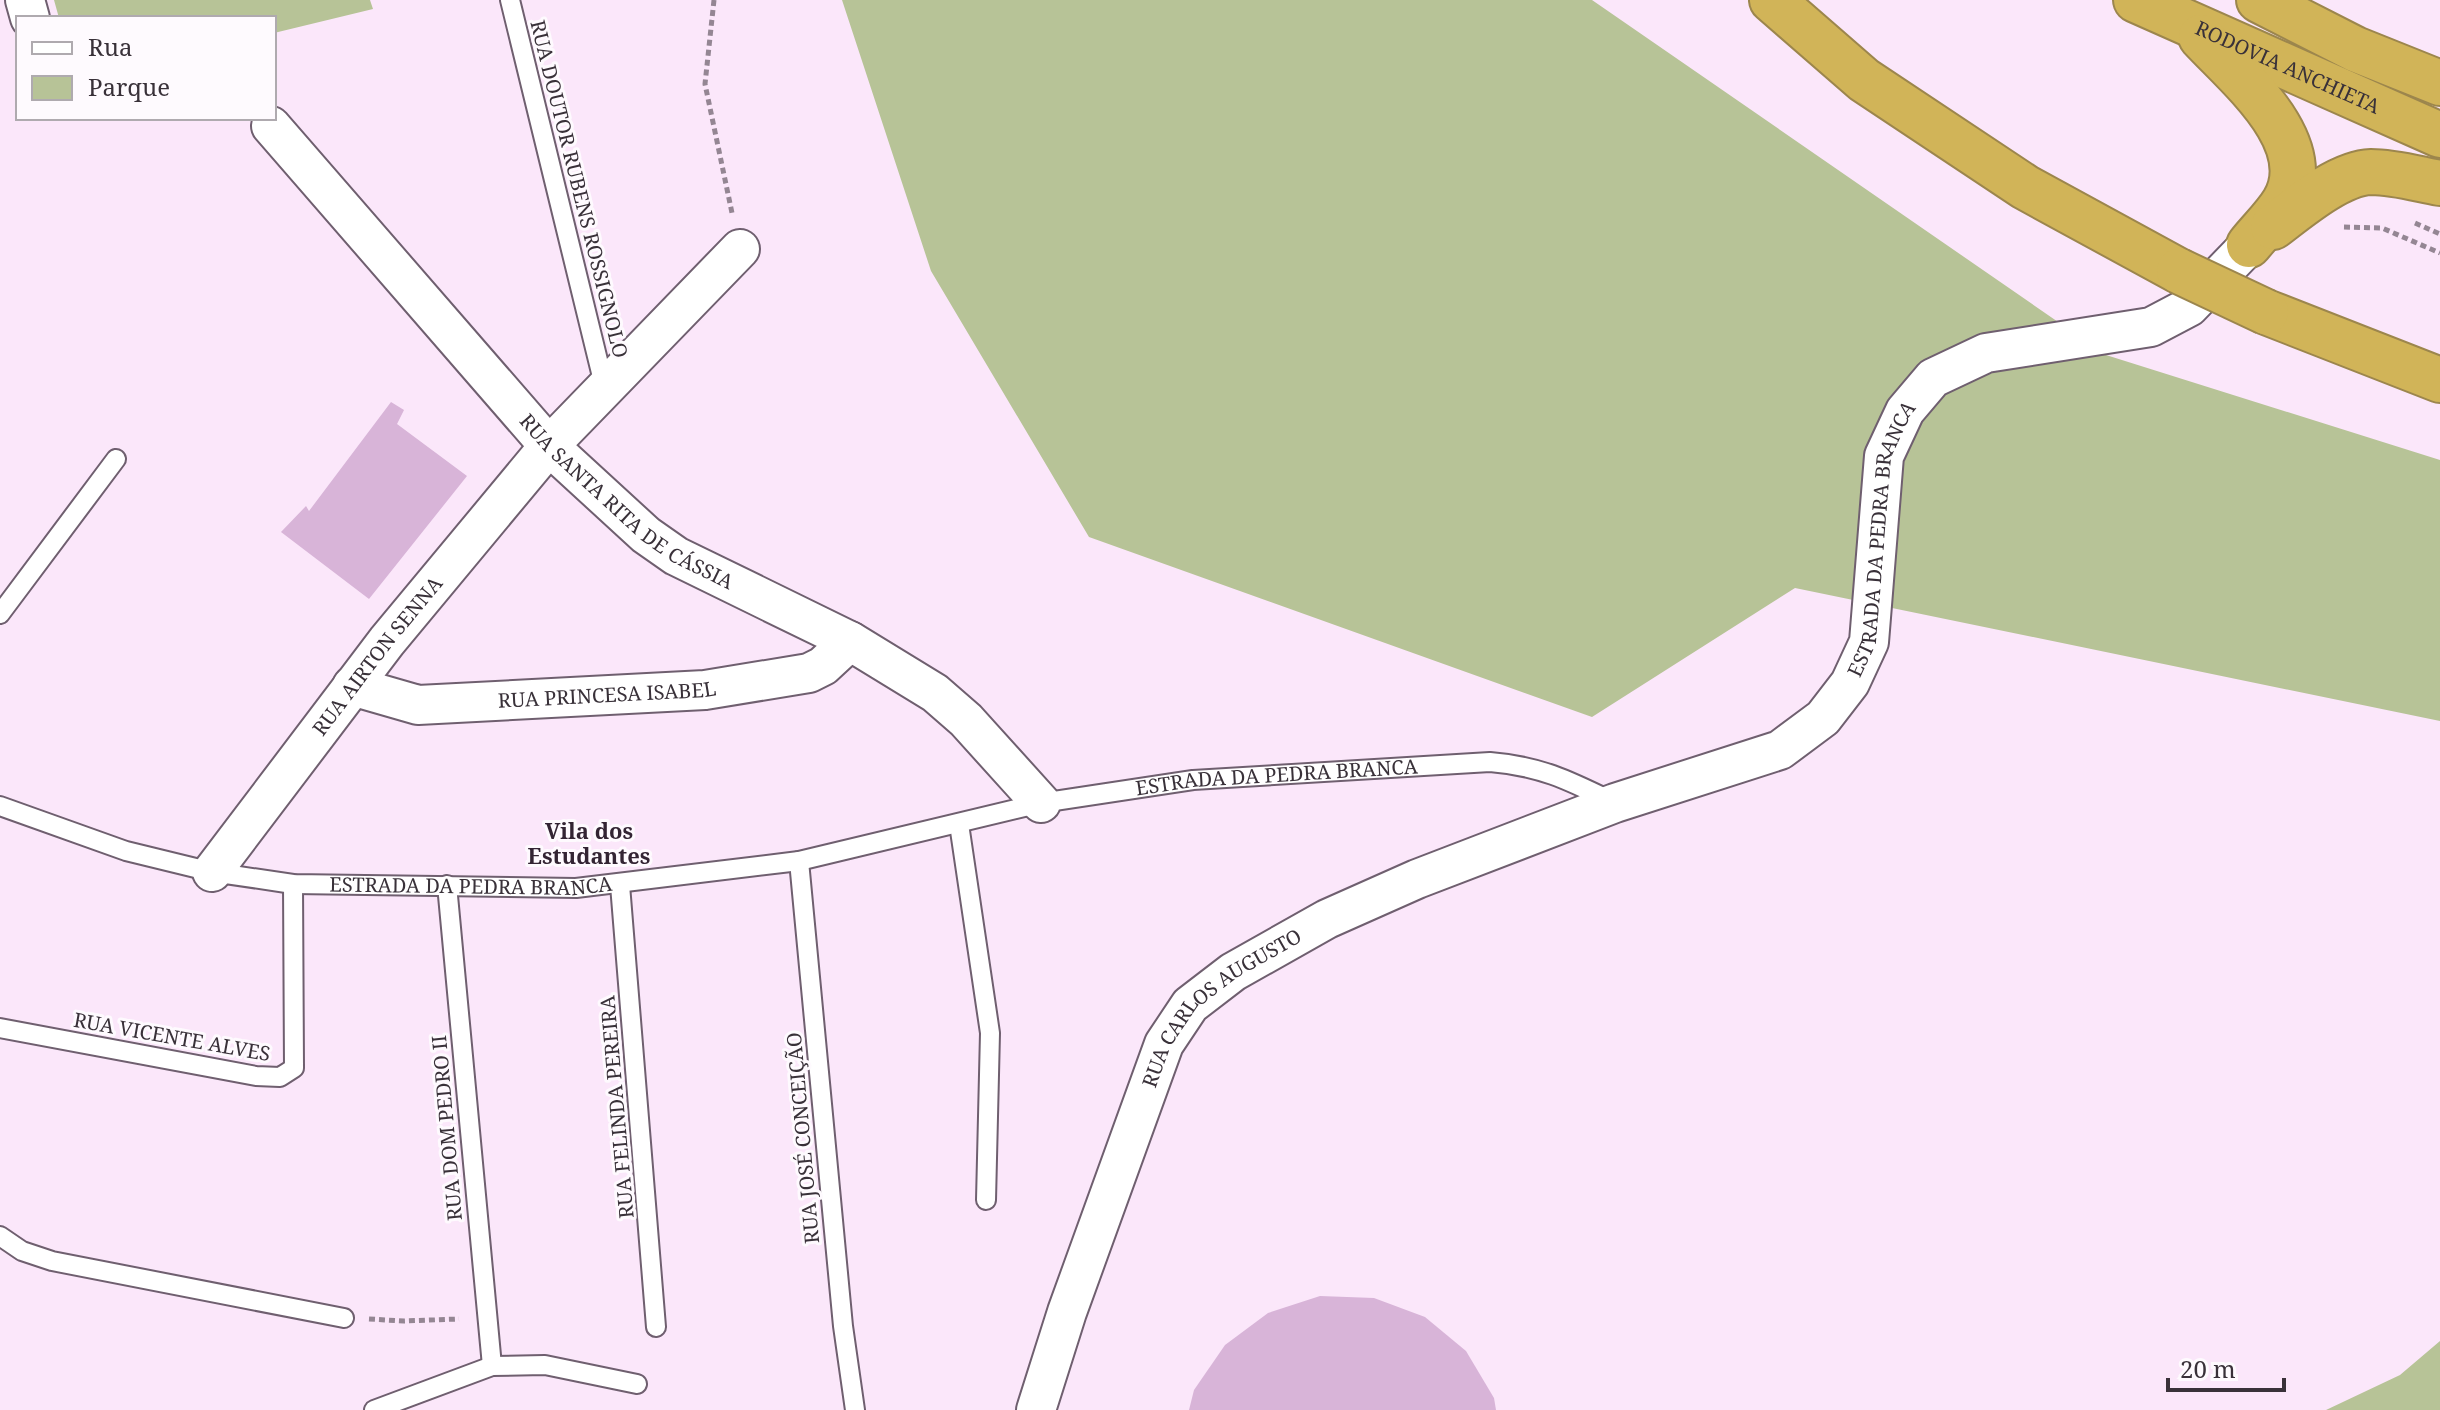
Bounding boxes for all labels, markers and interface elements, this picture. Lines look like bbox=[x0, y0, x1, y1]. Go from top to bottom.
street label: RODOVIA ANCHIETA bbox=[2191, 14, 2385, 120]
legend bbox=[16, 16, 276, 120]
street label: RUA DOUTOR RUBENS ROSSIGNOLO bbox=[524, 17, 635, 361]
text: Rua bbox=[88, 30, 133, 63]
text: Parque bbox=[88, 70, 170, 103]
street label: ESTRADA DA PEDRA BRANCA bbox=[1841, 394, 1922, 681]
street label: RUA SANTA RITA DE CÁSSIA bbox=[514, 408, 739, 595]
street label: RUA AIRTON SENNA bbox=[306, 570, 449, 741]
street label: RUA PRINCESA ISABEL bbox=[497, 674, 718, 714]
street label: ESTRADA DA PEDRA BRANCA bbox=[1134, 752, 1419, 802]
district label: Vila dos Estudantes bbox=[528, 815, 650, 870]
street label: ESTRADA DA PEDRA BRANCA bbox=[329, 870, 614, 902]
street label: RUA CARLOS AUGUSTO bbox=[1135, 922, 1306, 1091]
street label: RUA FELINDA PEREIRA bbox=[593, 994, 640, 1220]
street label: RUA VICENTE ALVES bbox=[72, 1006, 273, 1067]
street label: RUA JOSÉ CONCEIÇÃO bbox=[780, 1031, 825, 1245]
street label: RUA DOM PEDRO II bbox=[425, 1034, 468, 1222]
scale bar bbox=[2168, 1342, 2284, 1392]
text: 20 m bbox=[2180, 1352, 2236, 1385]

